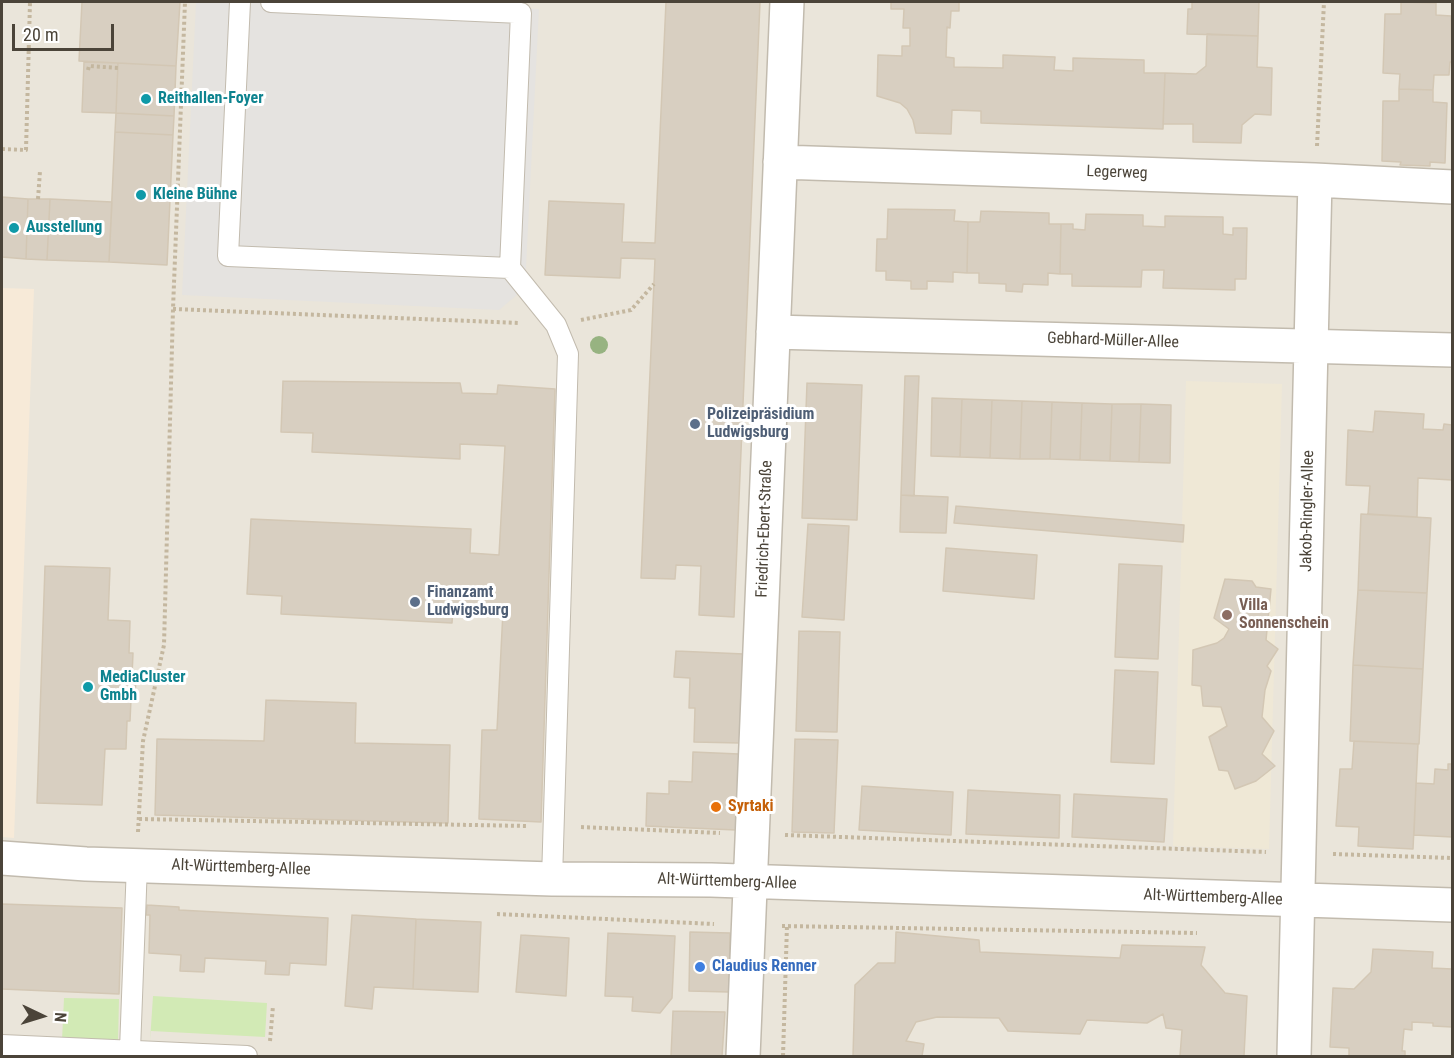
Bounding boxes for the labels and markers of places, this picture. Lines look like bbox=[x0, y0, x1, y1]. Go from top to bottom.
place label: Reithallen-Foyer bbox=[158, 89, 264, 109]
marker: Reithallen-Foyer bbox=[139, 92, 153, 106]
place label: Kleine Bühne bbox=[153, 185, 237, 205]
marker: Kleine Bühne bbox=[134, 188, 148, 202]
place label: Ausstellung bbox=[26, 218, 102, 238]
marker: Ausstellung bbox=[7, 221, 21, 235]
place label: Polizeipräsidium Ludwigsburg bbox=[707, 405, 814, 443]
marker: Polizeipräsidium Ludwigsburg bbox=[688, 417, 702, 431]
place label: Finanzamt Ludwigsburg bbox=[427, 583, 509, 621]
marker: Finanzamt Ludwigsburg bbox=[408, 595, 422, 609]
place label: Villa Sonnenschein bbox=[1239, 596, 1329, 634]
marker: Villa Sonnenschein bbox=[1220, 608, 1234, 622]
place label: MediaCluster Gmbh bbox=[100, 668, 185, 706]
marker: MediaCluster Gmbh bbox=[81, 680, 95, 694]
place label: Syrtaki bbox=[728, 797, 774, 817]
marker: Syrtaki bbox=[709, 800, 723, 814]
place label: Claudius Renner bbox=[712, 957, 817, 977]
marker: Claudius Renner bbox=[693, 960, 707, 974]

